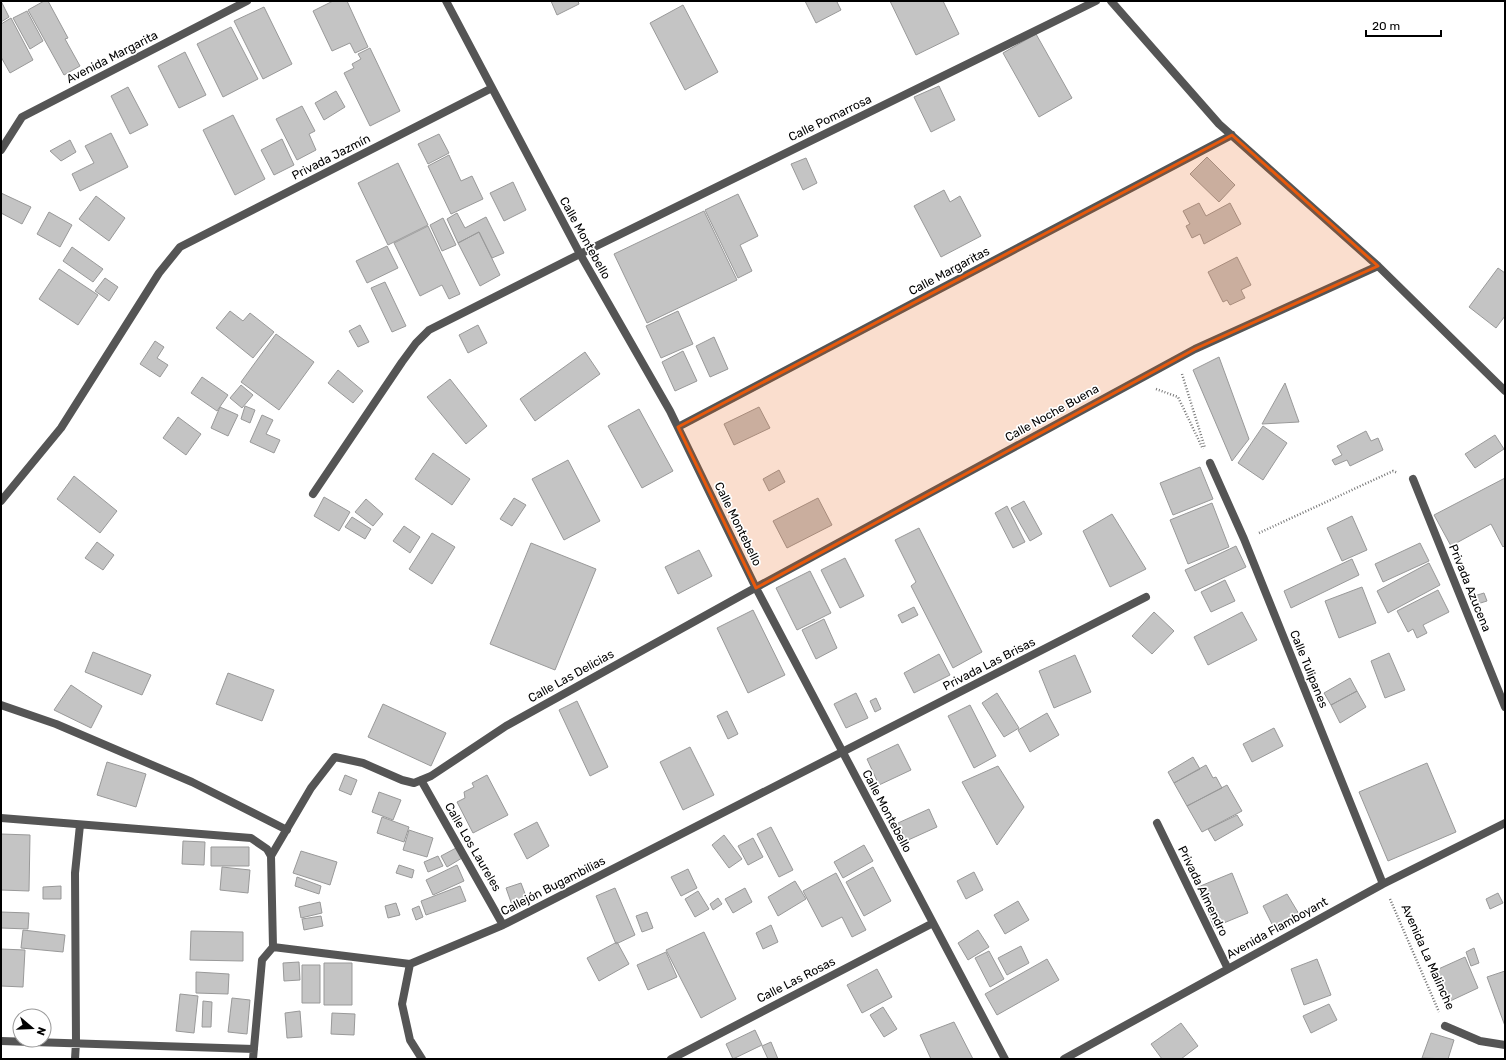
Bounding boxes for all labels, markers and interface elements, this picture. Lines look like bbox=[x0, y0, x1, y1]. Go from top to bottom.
scale bar bbox=[1366, 12, 1441, 38]
text: 20 m bbox=[1372, 19, 1400, 33]
street label: Avenida Margarita bbox=[64, 28, 160, 86]
street label: Calle Pomarrosa bbox=[786, 92, 874, 144]
street label: Privada Jazmín bbox=[289, 131, 373, 183]
street label: Calle Montebello bbox=[557, 195, 613, 282]
street label: Calle Margaritas bbox=[906, 244, 992, 298]
street label: Calle Noche Buena bbox=[1003, 381, 1101, 445]
street label: Calle Montebello bbox=[712, 480, 764, 568]
street label: Privada Azucena bbox=[1446, 542, 1494, 634]
street label: Calle Tulipanes bbox=[1287, 628, 1331, 710]
street label: Privada Las Brisas bbox=[941, 635, 1037, 693]
street label: Calle Las Delicias bbox=[526, 647, 616, 705]
street label: Calle Montebello bbox=[859, 767, 915, 855]
street label: Calle Los Laureles bbox=[442, 800, 504, 894]
street label: Privada Almendro bbox=[1175, 844, 1231, 939]
street label: Callejón Bugambilias bbox=[498, 854, 608, 918]
street label: Avenida Flamboyant bbox=[1224, 894, 1330, 962]
street label: Avenida La Malinche bbox=[1398, 902, 1458, 1012]
street label: Calle Las Rosas bbox=[754, 954, 838, 1006]
north arrow bbox=[12, 1008, 52, 1048]
text: N bbox=[34, 1025, 48, 1037]

